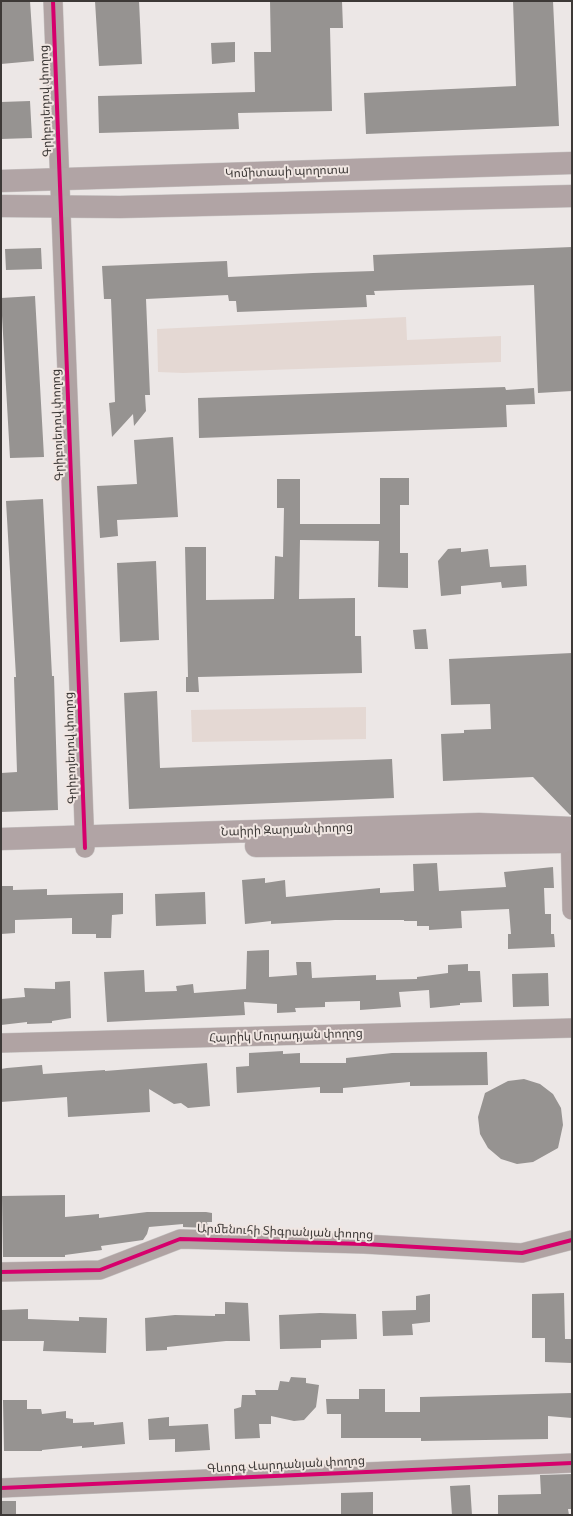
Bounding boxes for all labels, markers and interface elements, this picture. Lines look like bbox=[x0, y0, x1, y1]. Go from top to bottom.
street label: Գրիբոյեդով փողոց bbox=[37, 45, 55, 157]
street label: Կոմիտասի պողոտա bbox=[225, 163, 349, 181]
street label: Գրիբոյեդով փողոց bbox=[49, 369, 67, 481]
street label: Գրիբոյեդով փողոց bbox=[62, 692, 80, 804]
street label: Նաիրի Զարյան փողոց bbox=[221, 820, 353, 840]
street label: Հայրիկ Մուրադյան փողոց bbox=[209, 1026, 363, 1046]
street label: Արմենուհի Տիգրանյան փողոց bbox=[197, 1222, 373, 1242]
street label: Գևորգ Վարդանյան փողոց bbox=[207, 1454, 365, 1476]

